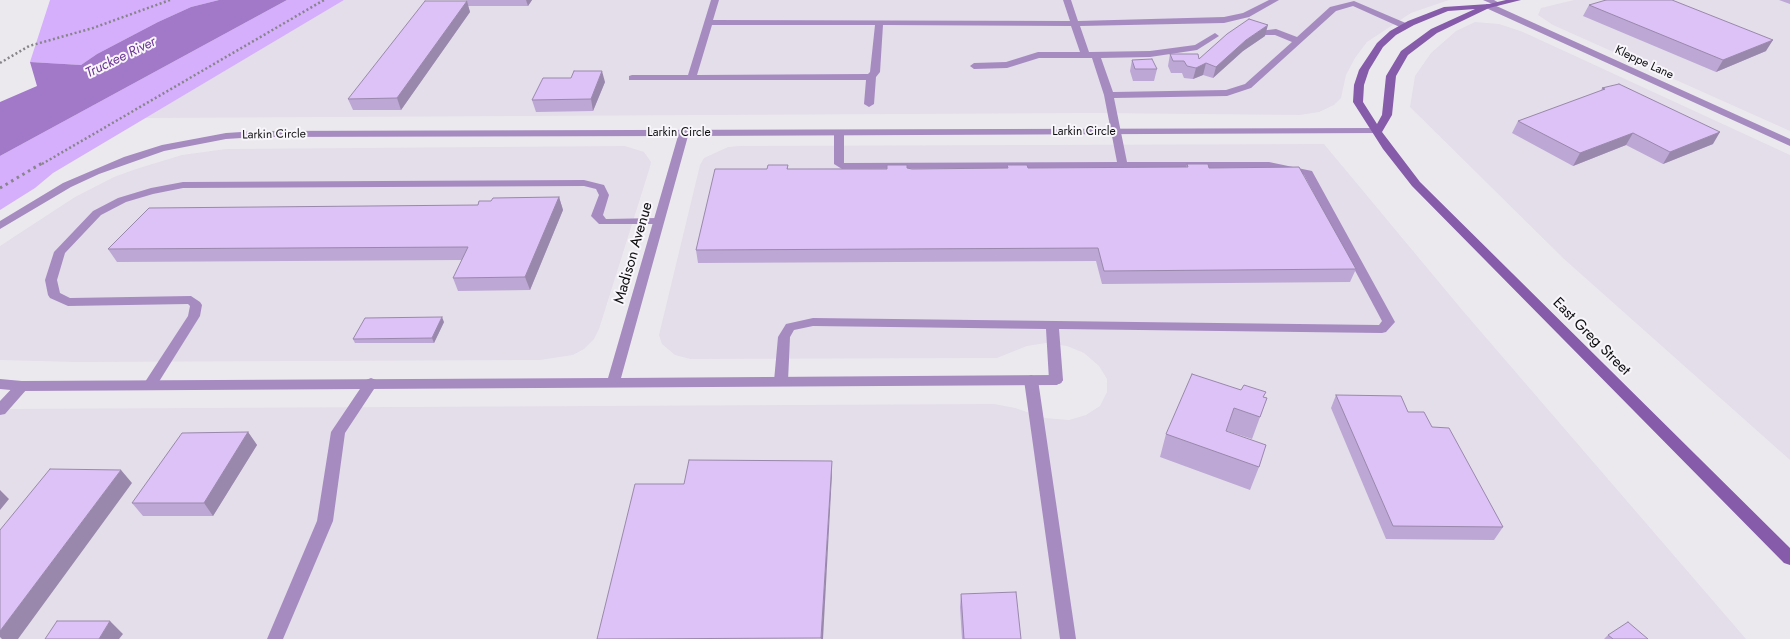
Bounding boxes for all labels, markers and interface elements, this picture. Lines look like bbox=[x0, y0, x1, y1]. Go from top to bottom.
water label: Truckee River bbox=[83, 34, 159, 82]
street label: Kleppe Lane bbox=[1612, 43, 1676, 83]
street label: Larkin Circle bbox=[1052, 125, 1116, 139]
street label: Larkin Circle bbox=[647, 126, 711, 140]
street label: Larkin Circle bbox=[242, 127, 306, 143]
street label: Madison Avenue bbox=[611, 200, 657, 306]
street label: East Greg Street bbox=[1548, 294, 1634, 380]

